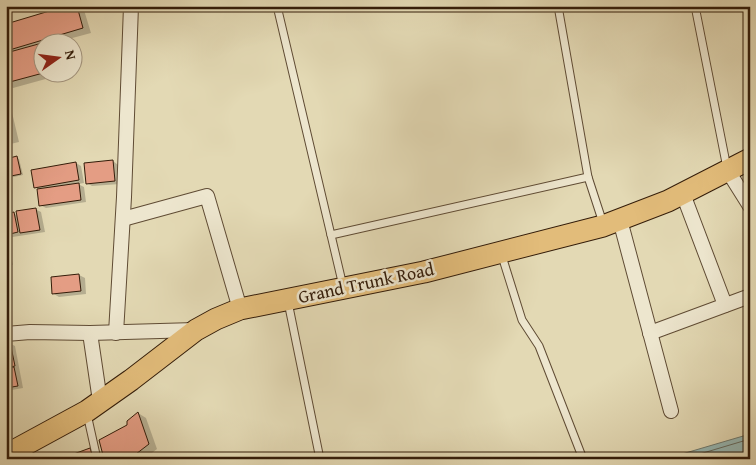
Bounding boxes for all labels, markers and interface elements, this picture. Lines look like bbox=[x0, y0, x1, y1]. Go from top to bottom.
north arrow bbox=[32, 32, 82, 82]
text: N bbox=[60, 48, 82, 62]
street label: Grand Trunk Road bbox=[296, 255, 437, 310]

